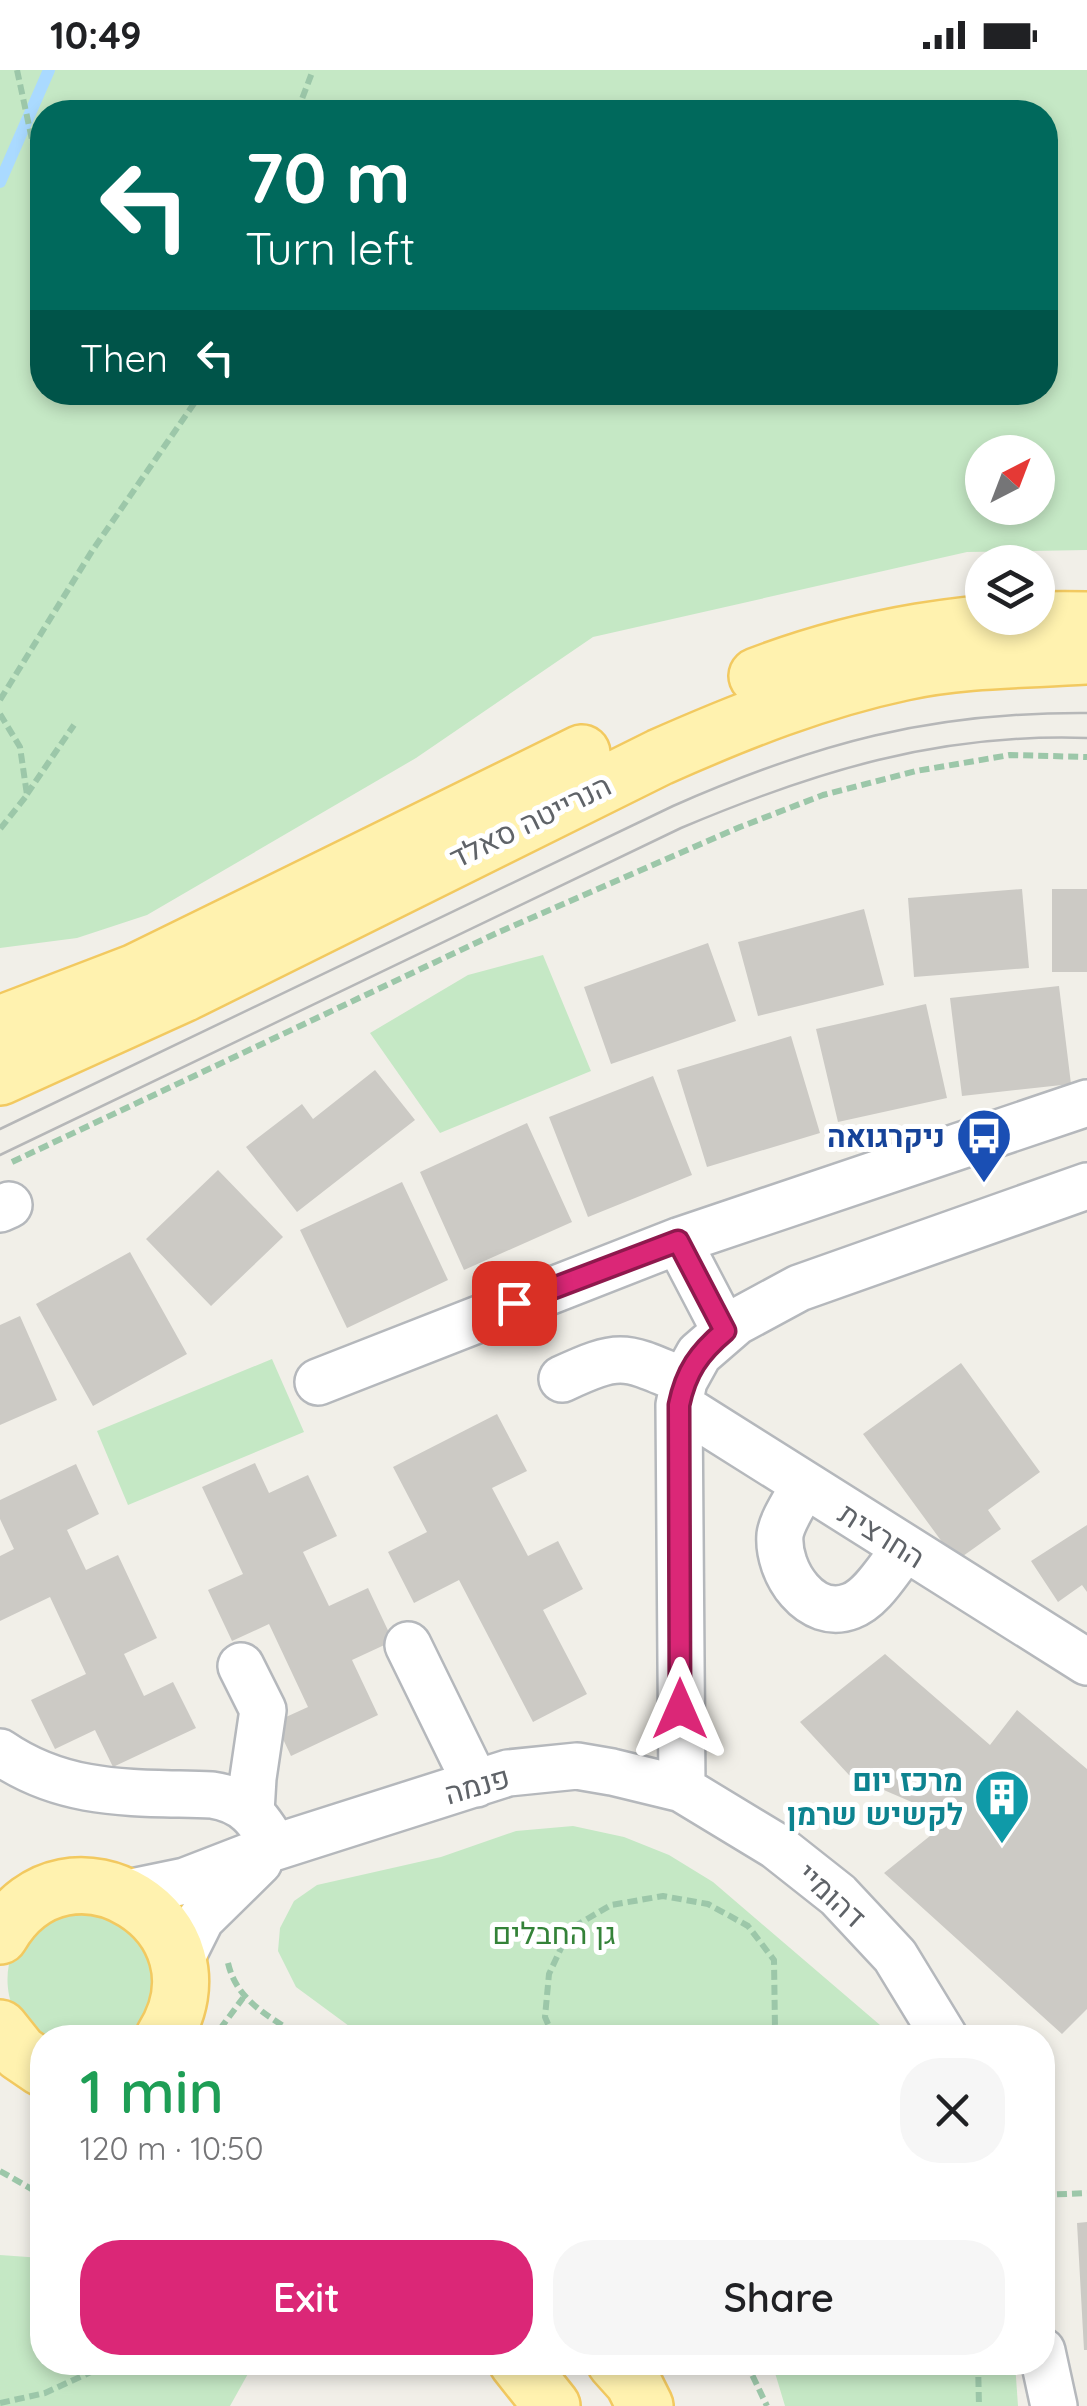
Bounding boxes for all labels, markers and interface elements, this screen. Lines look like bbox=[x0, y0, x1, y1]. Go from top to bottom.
text: 10:49 bbox=[50, 11, 142, 59]
text: 70 m bbox=[245, 133, 411, 221]
icon: left bbox=[80, 140, 210, 270]
text: Turn left bbox=[245, 220, 415, 276]
icon: left bbox=[188, 330, 243, 385]
text: Then bbox=[80, 334, 168, 382]
north arrow bbox=[965, 435, 1055, 525]
map controls bbox=[965, 435, 1055, 635]
button: layers bbox=[965, 545, 1055, 635]
street label: הנרייטה סאלד bbox=[443, 766, 617, 876]
bus stop icon: ניקרגואה bbox=[954, 1106, 1014, 1185]
place label: ניקרגואה bbox=[827, 1117, 945, 1155]
pin bbox=[472, 1261, 557, 1346]
icon: arrive bbox=[487, 1276, 542, 1331]
street label: החרצית bbox=[832, 1494, 932, 1576]
position arrow bbox=[628, 1657, 732, 1761]
street label: פנמה bbox=[440, 1758, 514, 1812]
place label: מרכז יום לקשיש שרמן bbox=[787, 1761, 963, 1833]
building icon: מרכז יום לקשיש שרמן bbox=[972, 1767, 1032, 1846]
street label: דהומיי bbox=[790, 1854, 874, 1936]
park label: גן החבלים bbox=[492, 1914, 616, 1952]
text: 1 min bbox=[80, 2053, 224, 2128]
button: close bbox=[900, 2058, 1005, 2163]
text: 120 m · 10:50 bbox=[80, 2128, 264, 2168]
button: Exit bbox=[80, 2240, 533, 2355]
button: Share bbox=[553, 2240, 1005, 2355]

